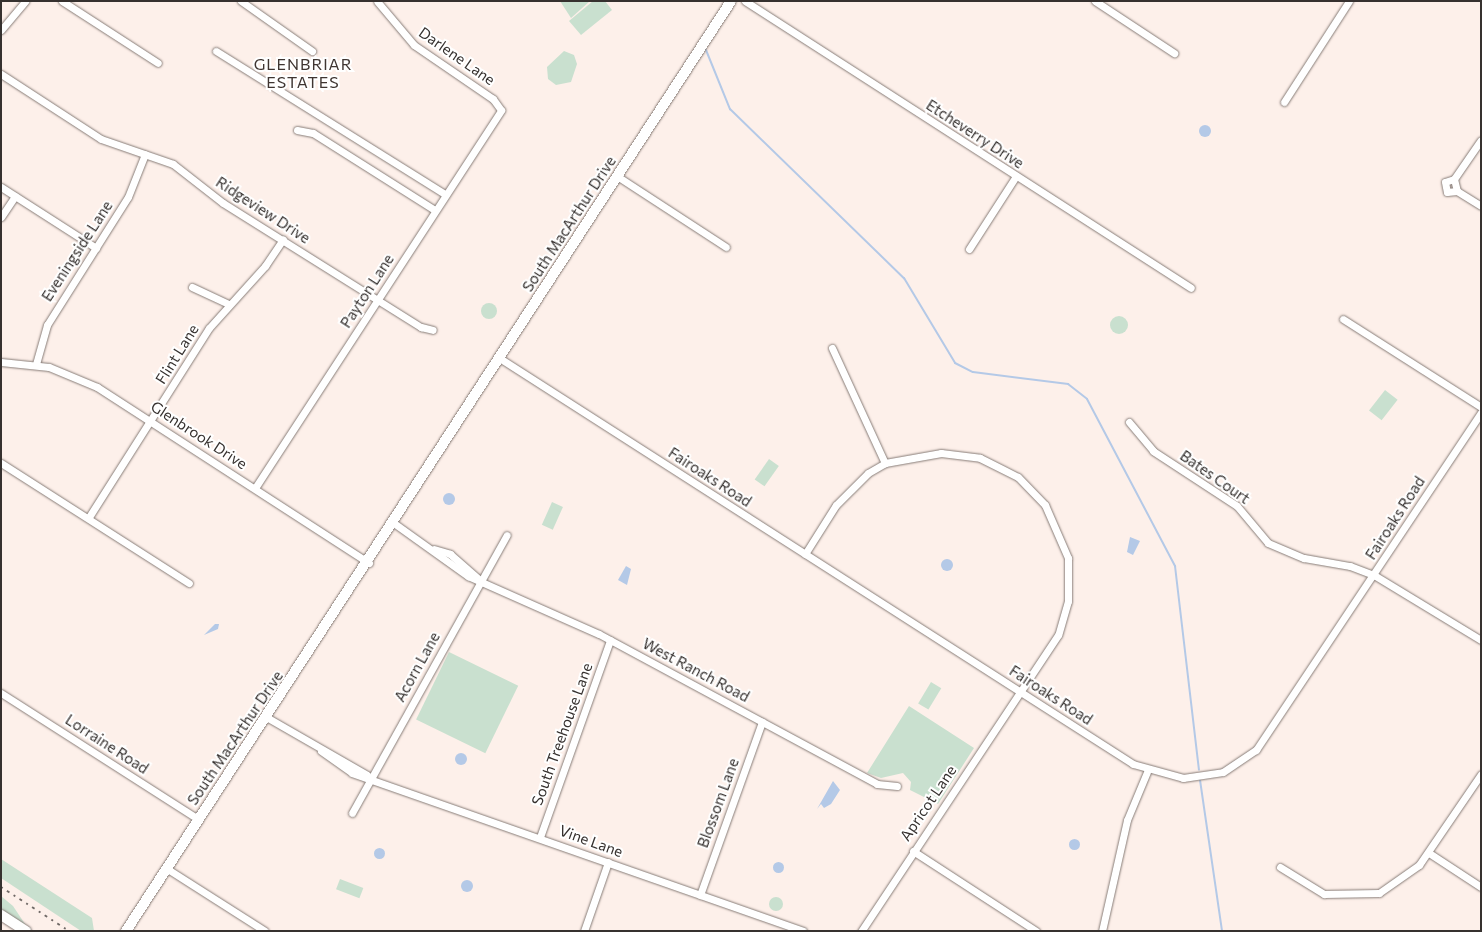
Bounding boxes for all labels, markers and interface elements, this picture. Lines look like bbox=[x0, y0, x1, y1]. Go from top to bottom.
street label: Darlene Lane bbox=[415, 23, 499, 89]
district label: GLENBRIAR ESTATES bbox=[253, 54, 353, 92]
street label: Etcheverry Drive bbox=[923, 96, 1027, 172]
street label: South MacArthur Drive bbox=[518, 153, 620, 295]
street label: Ridgeview Drive bbox=[213, 173, 313, 247]
street label: Eveningside Lane bbox=[38, 197, 116, 305]
street label: Payton Lane bbox=[337, 251, 397, 331]
street label: Flint Lane bbox=[152, 321, 202, 387]
street label: Glenbrook Drive bbox=[148, 397, 250, 473]
street label: Fairoaks Road bbox=[665, 443, 755, 511]
street label: Bates Court bbox=[1177, 446, 1253, 508]
street label: Fairoaks Road bbox=[1361, 473, 1429, 563]
street label: Acorn Lane bbox=[391, 629, 443, 705]
street label: West Ranch Road bbox=[640, 634, 752, 706]
street label: South Treehouse Lane bbox=[528, 660, 596, 808]
street label: Fairoaks Road bbox=[1006, 661, 1096, 729]
street label: South MacArthur Drive bbox=[183, 668, 287, 808]
street label: Lorraine Road bbox=[62, 710, 152, 778]
street label: Blossom Lane bbox=[694, 756, 742, 850]
street label: Apricot Lane bbox=[896, 762, 960, 844]
street label: Vine Lane bbox=[557, 821, 625, 861]

